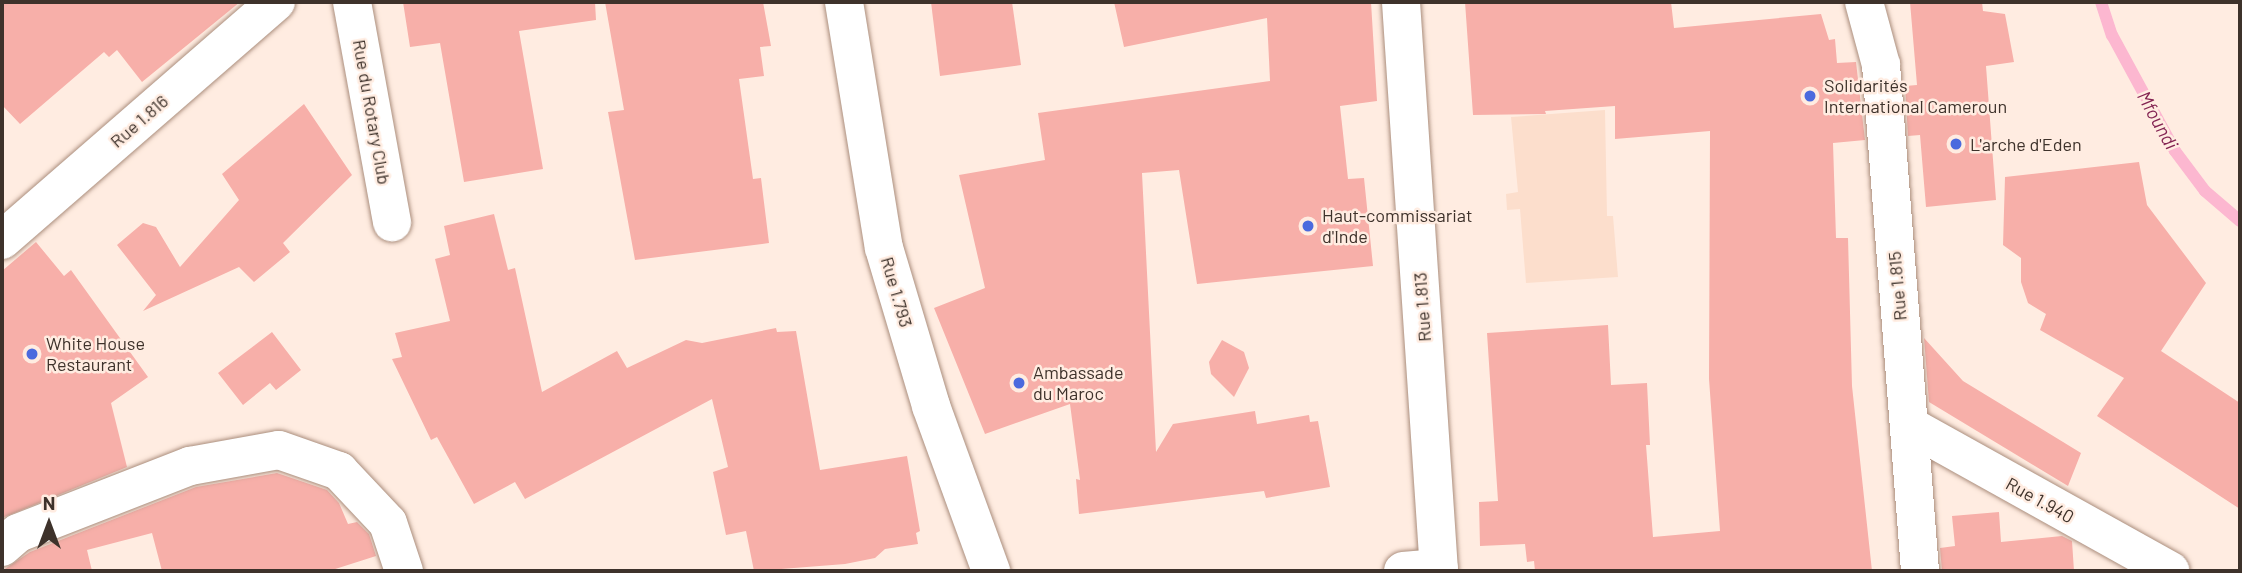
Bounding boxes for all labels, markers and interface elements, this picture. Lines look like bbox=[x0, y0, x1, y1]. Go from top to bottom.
street label: Rue du Rotary Club bbox=[349, 38, 395, 186]
place label: Solidarités International Cameroun bbox=[1824, 75, 2007, 118]
water label: Mfoundi bbox=[2133, 87, 2183, 153]
marker: Solidarités International Cameroun bbox=[1802, 88, 1818, 104]
street label: Rue 1.816 bbox=[106, 90, 172, 152]
place label: L'arche d'Eden bbox=[1970, 133, 2082, 155]
marker: L'arche d'Eden bbox=[1948, 136, 1964, 152]
place label: Haut-commissariat d'Inde bbox=[1322, 205, 1473, 248]
marker: Haut-commissariat d'Inde bbox=[1300, 218, 1316, 234]
street label: Rue 1.815 bbox=[1883, 250, 1911, 322]
street label: Rue 1.793 bbox=[877, 254, 917, 330]
street label: Rue 1.813 bbox=[1409, 272, 1435, 342]
place label: White House Restaurant bbox=[46, 333, 145, 376]
marker: White House Restaurant bbox=[24, 346, 40, 362]
place label: Ambassade du Maroc bbox=[1033, 362, 1123, 404]
marker: Ambassade du Maroc bbox=[1011, 375, 1027, 391]
street label: Rue 1.940 bbox=[2002, 472, 2078, 528]
north arrow bbox=[14, 489, 84, 559]
text: N bbox=[43, 491, 55, 514]

